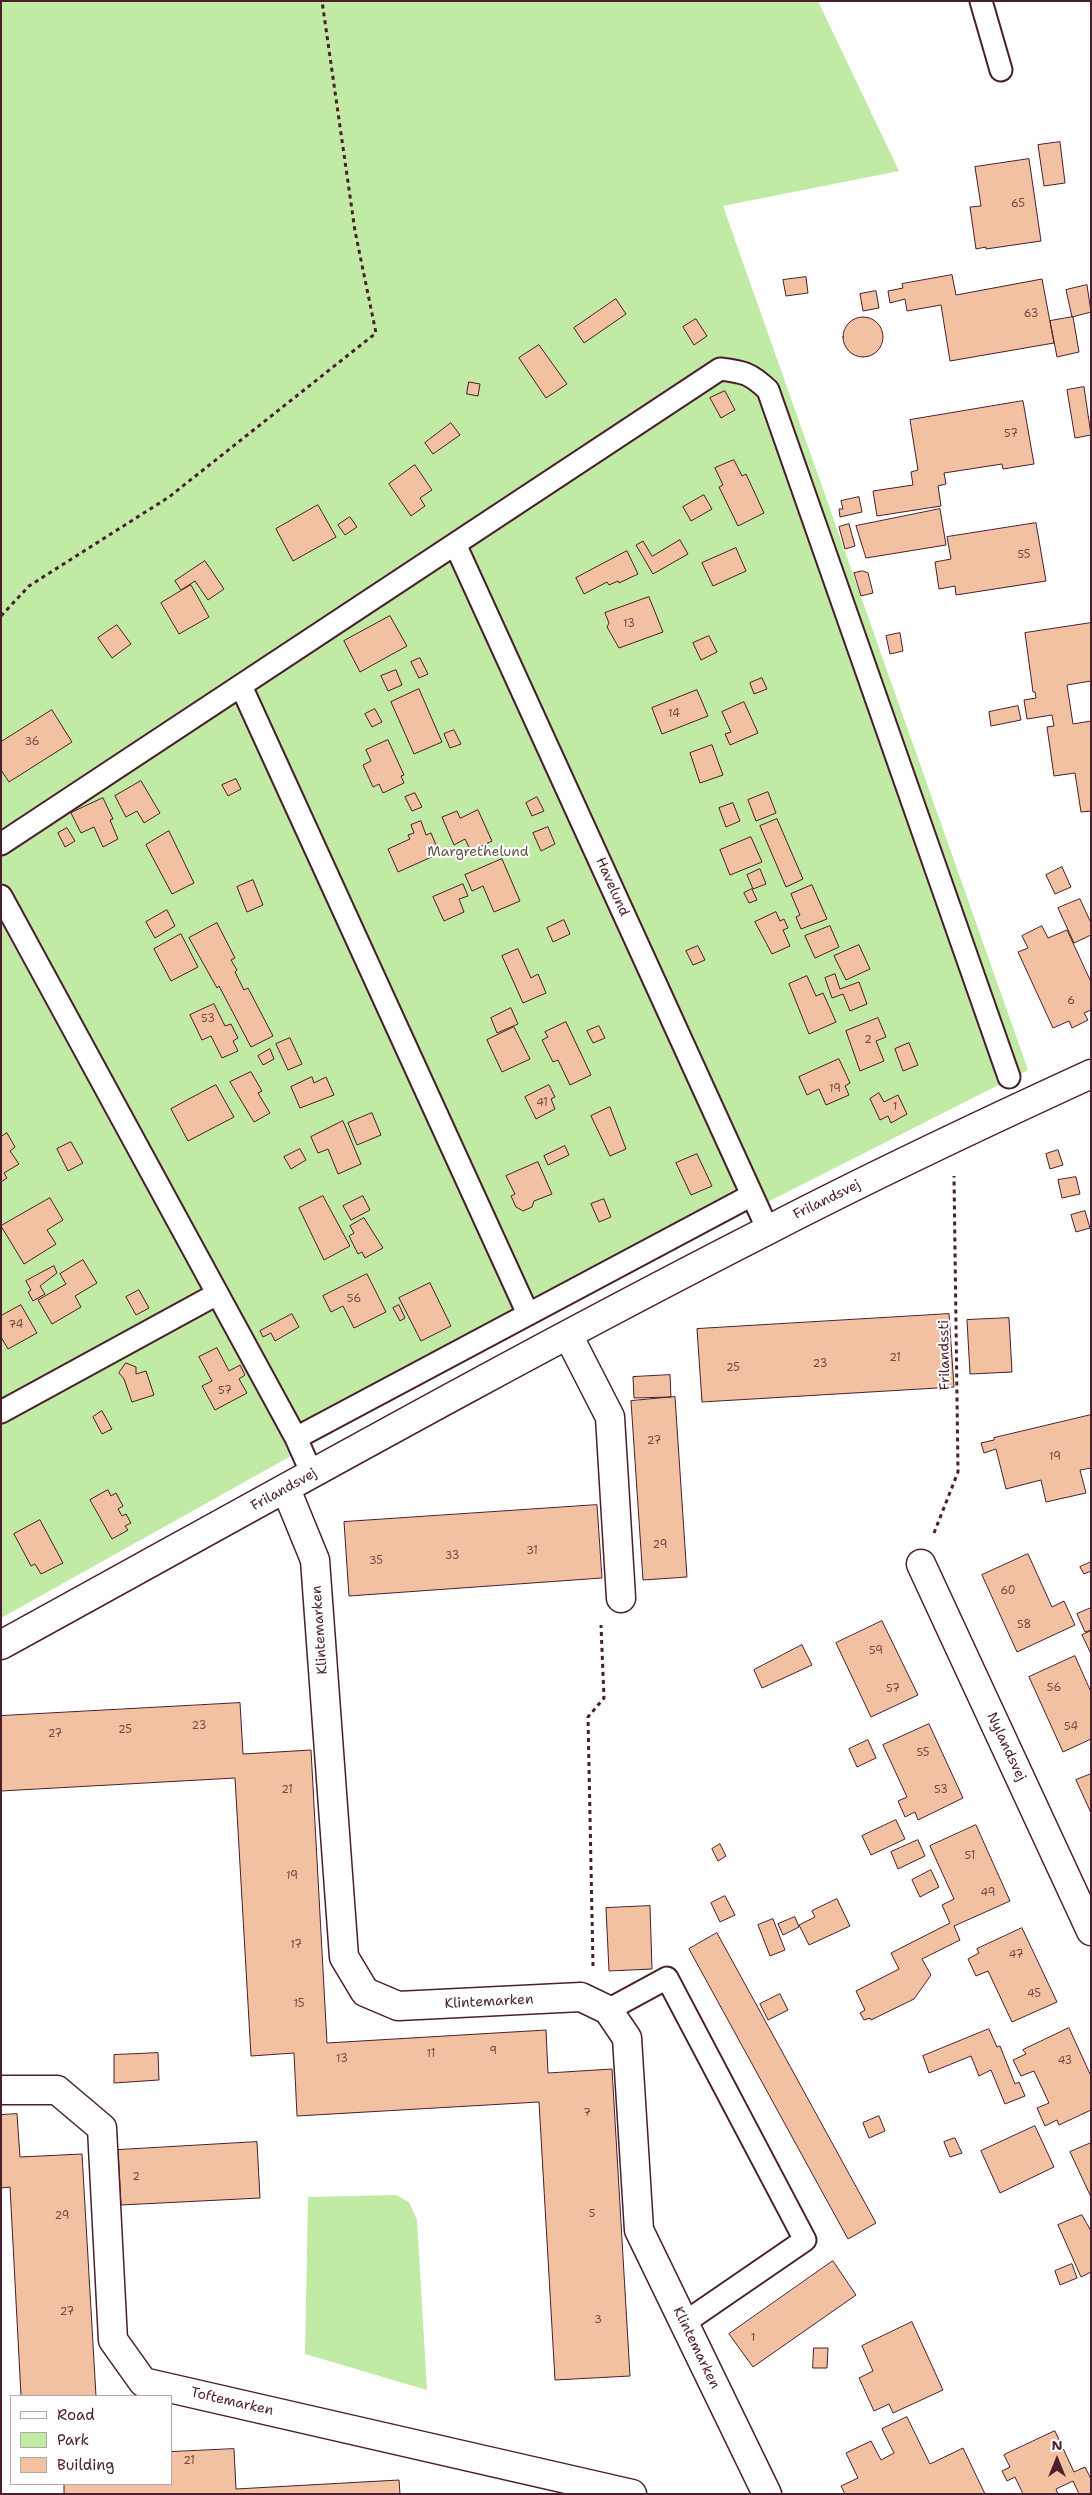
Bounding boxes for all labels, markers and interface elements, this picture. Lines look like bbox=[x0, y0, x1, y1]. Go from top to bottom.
house number: 65 bbox=[1011, 197, 1025, 211]
house number: 63 bbox=[1024, 307, 1038, 321]
house number: 57 bbox=[1004, 427, 1018, 441]
house number: 55 bbox=[1017, 548, 1031, 562]
house number: 13 bbox=[623, 617, 635, 631]
house number: 14 bbox=[668, 707, 680, 721]
house number: 36 bbox=[24, 735, 40, 749]
park label: Margrethelund bbox=[427, 844, 529, 860]
street label: Havelund bbox=[592, 855, 632, 919]
house number: 6 bbox=[1067, 994, 1075, 1008]
house number: 53 bbox=[201, 1012, 215, 1026]
house number: 2 bbox=[864, 1033, 872, 1047]
house number: 19 bbox=[829, 1082, 841, 1096]
house number: 41 bbox=[536, 1096, 548, 1110]
house number: 1 bbox=[893, 1100, 897, 1114]
street label: Frilandsvej bbox=[791, 1177, 863, 1223]
house number: 56 bbox=[347, 1292, 361, 1306]
house number: 74 bbox=[9, 1318, 23, 1332]
street label: Frilandssti bbox=[936, 1320, 954, 1390]
house number: 21 bbox=[889, 1351, 901, 1365]
house number: 23 bbox=[813, 1357, 827, 1371]
house number: 25 bbox=[726, 1361, 740, 1375]
house number: 57 bbox=[218, 1384, 232, 1398]
house number: 27 bbox=[647, 1434, 661, 1448]
house number: 19 bbox=[1049, 1450, 1061, 1464]
street label: Frilandsvej bbox=[248, 1465, 320, 1515]
house number: 29 bbox=[653, 1538, 667, 1552]
house number: 31 bbox=[526, 1544, 538, 1558]
house number: 33 bbox=[445, 1549, 459, 1563]
house number: 35 bbox=[369, 1554, 383, 1568]
house number: 60 bbox=[1000, 1584, 1016, 1598]
street label: Klintemarken bbox=[309, 1585, 331, 1675]
house number: 58 bbox=[1017, 1618, 1031, 1632]
house number: 59 bbox=[869, 1644, 883, 1658]
house number: 56 bbox=[1047, 1681, 1061, 1695]
house number: 57 bbox=[886, 1682, 900, 1696]
street label: Nylandsvej bbox=[983, 1710, 1029, 1784]
house number: 23 bbox=[192, 1719, 206, 1733]
house number: 54 bbox=[1064, 1720, 1078, 1734]
house number: 25 bbox=[118, 1723, 132, 1737]
house number: 27 bbox=[48, 1727, 62, 1741]
house number: 55 bbox=[916, 1746, 930, 1760]
house number: 21 bbox=[281, 1783, 293, 1797]
house number: 53 bbox=[934, 1783, 948, 1797]
house number: 51 bbox=[965, 1849, 975, 1863]
house number: 19 bbox=[286, 1869, 298, 1883]
house number: 49 bbox=[981, 1886, 995, 1900]
house number: 17 bbox=[290, 1938, 302, 1952]
house number: 47 bbox=[1009, 1948, 1023, 1962]
house number: 45 bbox=[1027, 1987, 1041, 2001]
street label: Klintemarken bbox=[444, 1991, 534, 2013]
house number: 15 bbox=[293, 1997, 305, 2011]
house number: 9 bbox=[489, 2044, 497, 2058]
house number: 11 bbox=[427, 2047, 435, 2061]
house number: 13 bbox=[336, 2052, 348, 2066]
house number: 43 bbox=[1058, 2054, 1072, 2068]
house number: 7 bbox=[583, 2106, 591, 2120]
house number: 2 bbox=[132, 2170, 140, 2184]
house number: 5 bbox=[589, 2207, 595, 2221]
house number: 29 bbox=[55, 2209, 69, 2223]
street label: Klintemarken bbox=[669, 2304, 723, 2392]
house number: 27 bbox=[60, 2305, 74, 2319]
house number: 3 bbox=[594, 2313, 602, 2327]
house number: 1 bbox=[751, 2331, 755, 2345]
street label: Toftemarken bbox=[189, 2384, 275, 2420]
legend bbox=[10, 2395, 172, 2485]
text: Road bbox=[57, 2405, 95, 2425]
text: Park bbox=[57, 2430, 89, 2450]
north arrow bbox=[1032, 2435, 1082, 2485]
text: N bbox=[1051, 2436, 1063, 2454]
house number: 21 bbox=[183, 2454, 195, 2468]
text: Building bbox=[57, 2455, 114, 2475]

